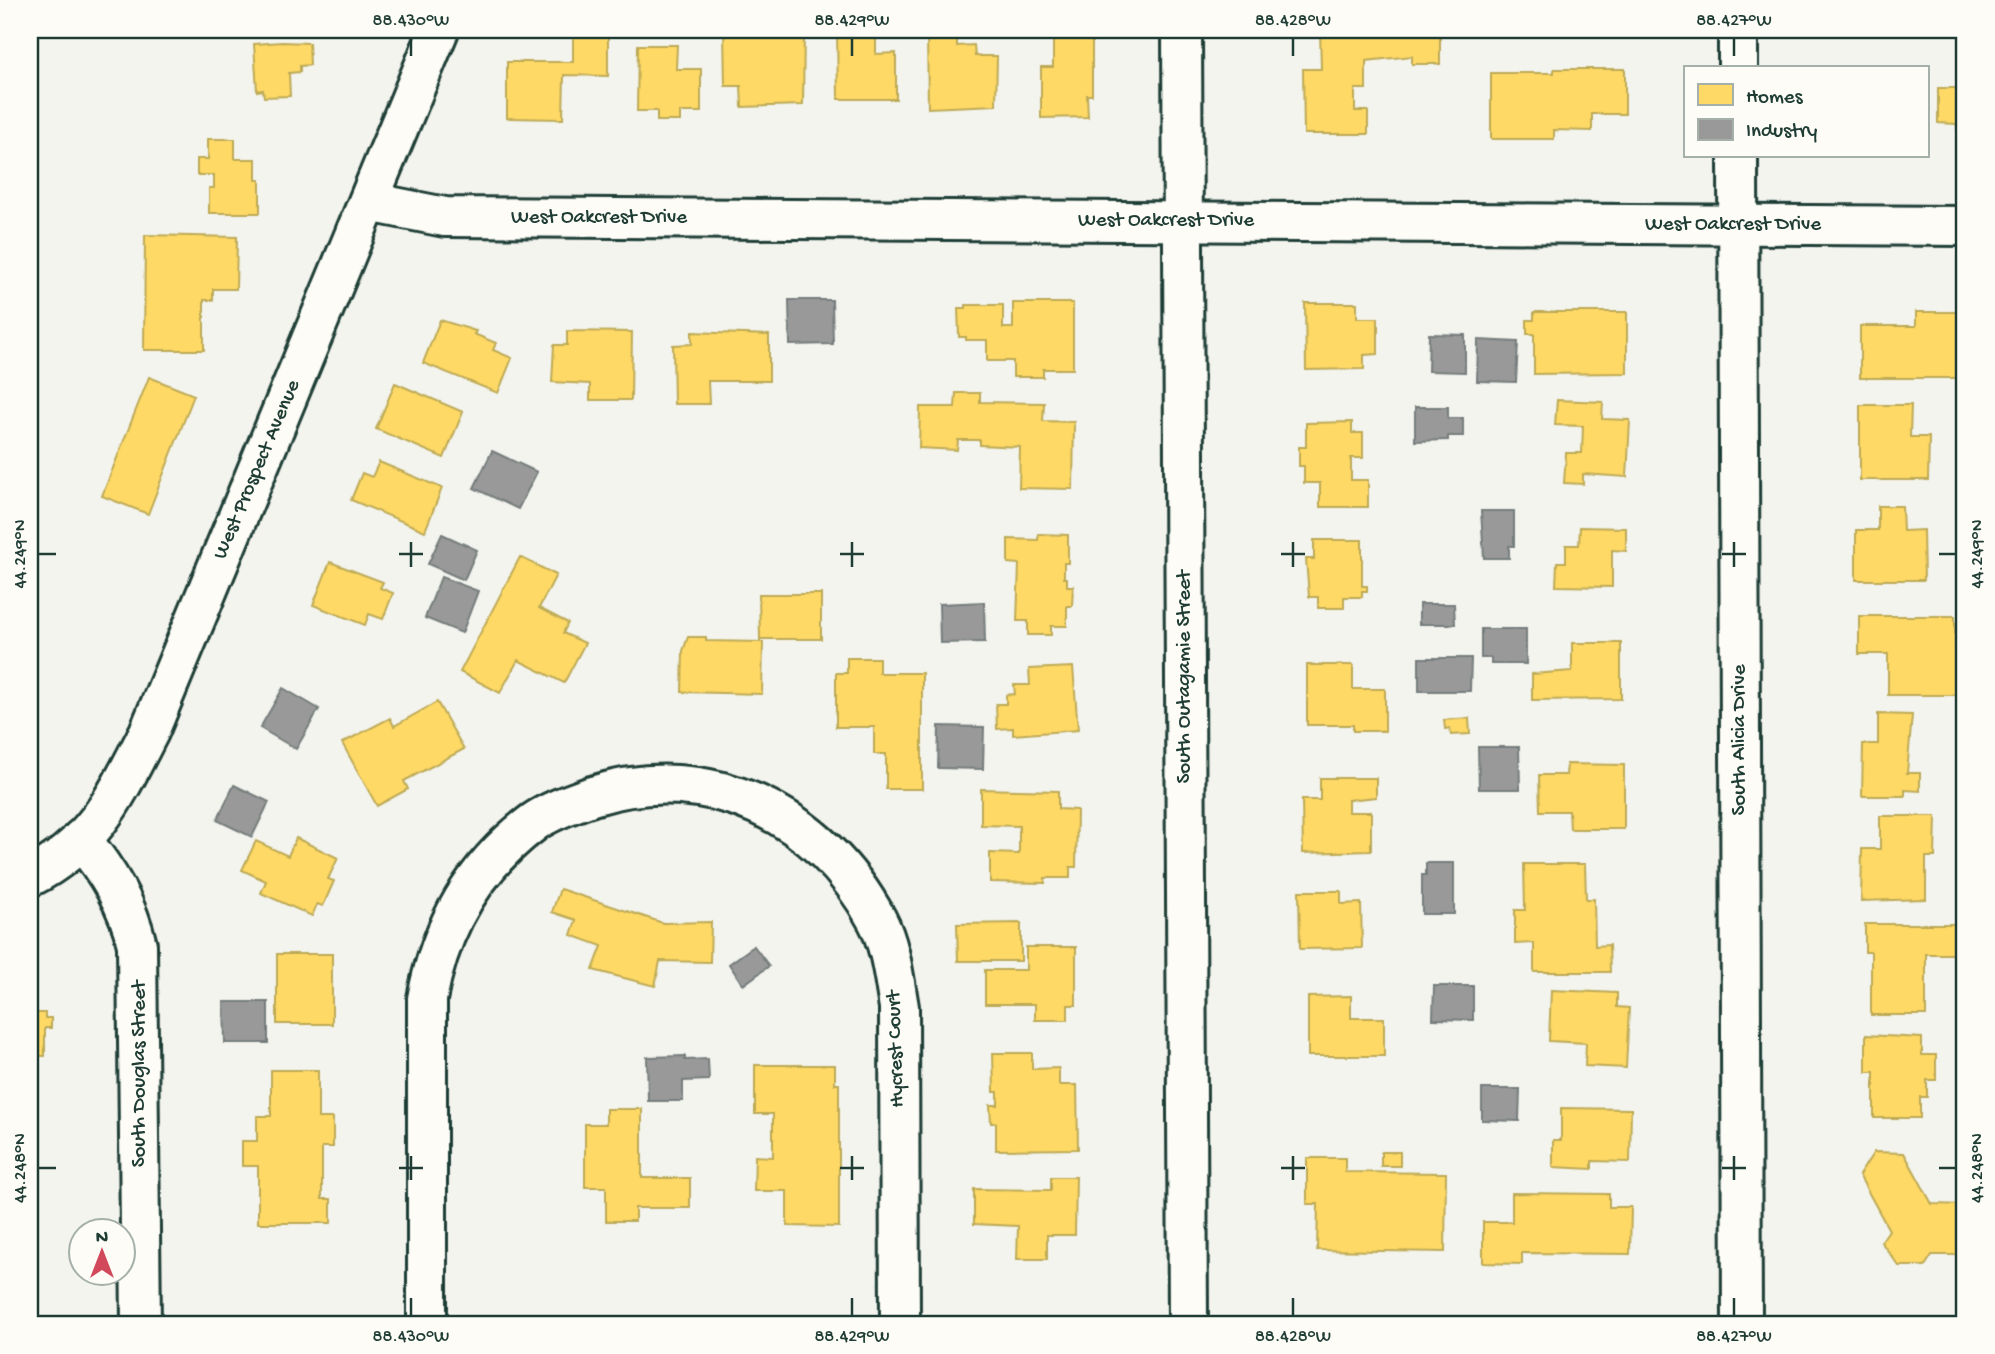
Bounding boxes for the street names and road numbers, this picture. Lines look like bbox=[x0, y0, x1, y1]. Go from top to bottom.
street label: West Oakcrest Drive bbox=[511, 206, 688, 231]
street label: West Oakcrest Drive bbox=[1078, 209, 1255, 234]
street label: West Oakcrest Drive bbox=[1645, 213, 1822, 238]
street label: West Prospect Avenue bbox=[209, 375, 308, 564]
street label: South Outagamie Street bbox=[1173, 568, 1198, 783]
street label: South Alicia Drive bbox=[1728, 663, 1753, 815]
street label: South Douglas Street bbox=[128, 978, 153, 1167]
street label: Hycrest Court bbox=[882, 988, 912, 1108]

